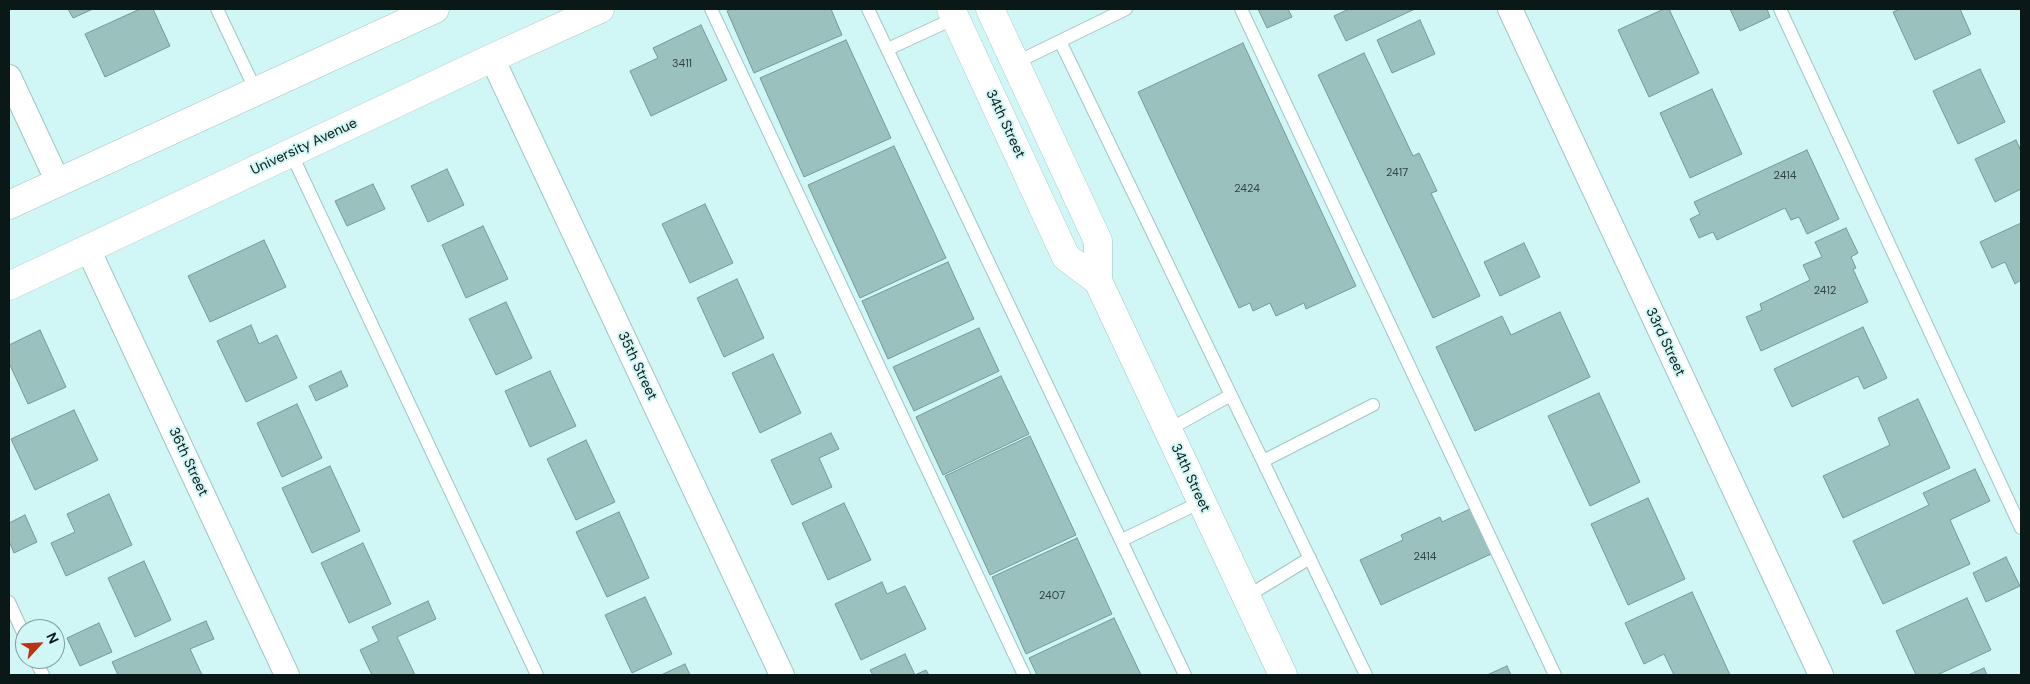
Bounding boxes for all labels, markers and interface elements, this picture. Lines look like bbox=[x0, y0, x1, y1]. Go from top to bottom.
house number: 3411 bbox=[672, 57, 692, 71]
street label: 34th Street bbox=[982, 87, 1028, 161]
street label: University Avenue bbox=[248, 115, 360, 179]
house number: 2417 bbox=[1386, 166, 1408, 180]
house number: 2414 bbox=[1774, 169, 1796, 183]
house number: 2424 bbox=[1234, 182, 1260, 196]
house number: 2412 bbox=[1814, 284, 1836, 298]
street label: 33rd Street bbox=[1642, 305, 1688, 379]
street label: 35th Street bbox=[614, 329, 660, 403]
street label: 36th Street bbox=[165, 425, 211, 499]
street label: 34th Street bbox=[1167, 441, 1213, 515]
house number: 2414 bbox=[1414, 550, 1436, 564]
house number: 2407 bbox=[1039, 589, 1065, 603]
north arrow bbox=[15, 619, 65, 669]
text: N bbox=[42, 630, 63, 647]

